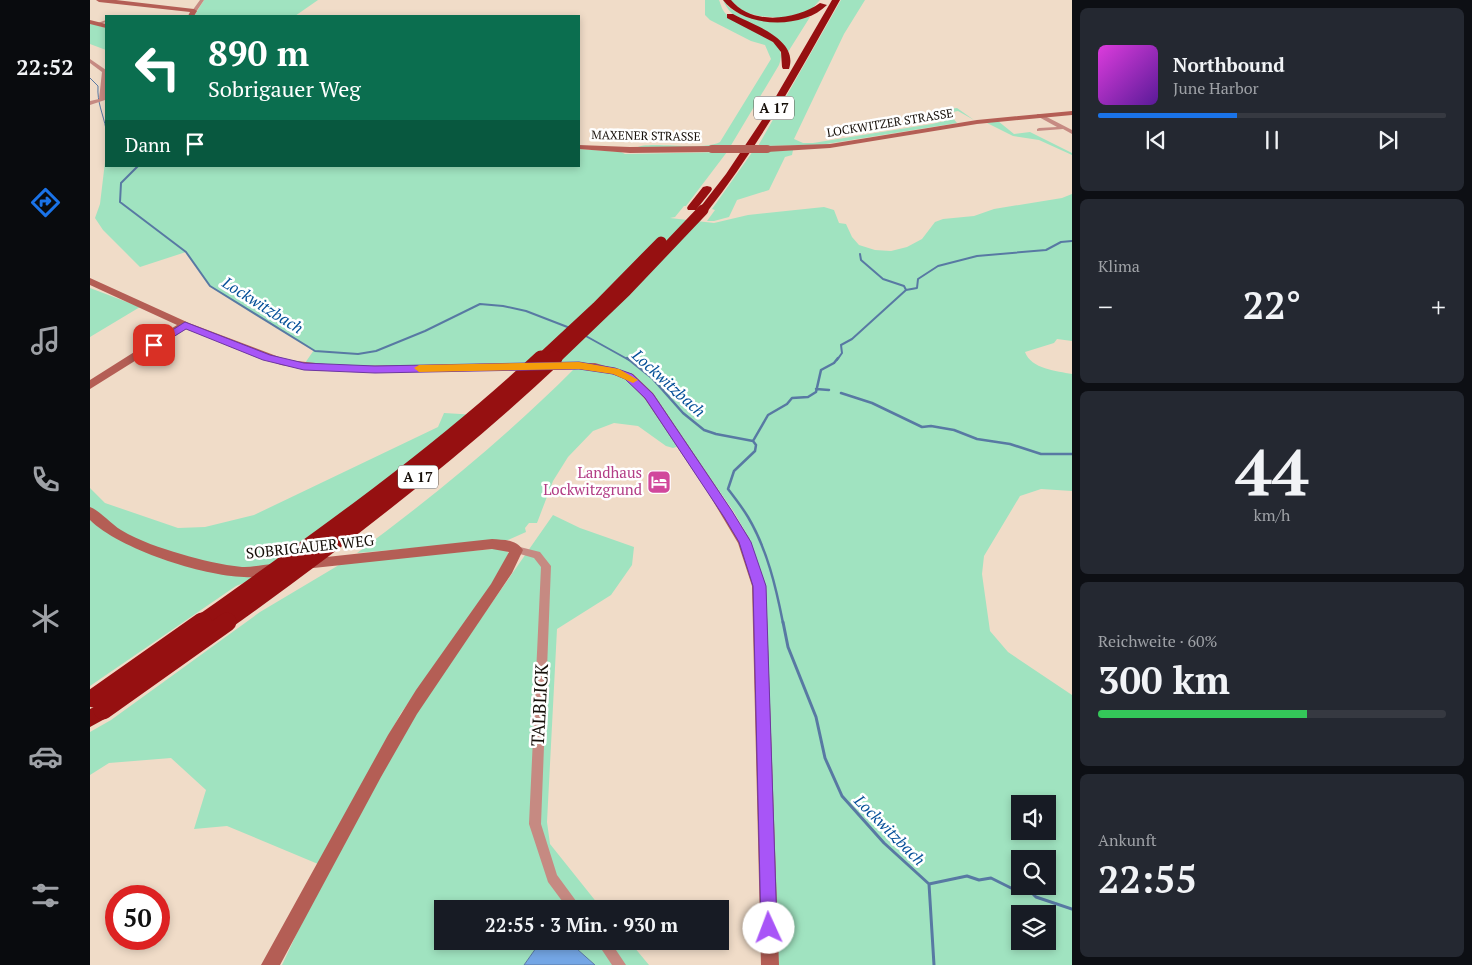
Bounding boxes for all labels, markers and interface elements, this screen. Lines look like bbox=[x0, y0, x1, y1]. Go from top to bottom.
text: 890 m bbox=[208, 30, 309, 76]
icon: left bbox=[125, 35, 190, 100]
text: 22:52 bbox=[16, 52, 74, 81]
text: Northbound bbox=[1173, 52, 1285, 77]
text: Sobrigauer Weg bbox=[208, 74, 361, 103]
text: June Harbor bbox=[1173, 77, 1259, 99]
road number: A 17 bbox=[754, 96, 794, 120]
street label: LOCKWITZER STRASSE bbox=[826, 105, 954, 140]
icon: previous bbox=[1142, 126, 1170, 154]
icon: pause bbox=[1258, 126, 1286, 154]
icon: next bbox=[1374, 126, 1402, 154]
street label: MAXENER STRASSE bbox=[591, 127, 701, 144]
icon: arrive bbox=[181, 130, 209, 158]
text: Dann bbox=[125, 132, 171, 157]
icon: directions bbox=[28, 185, 63, 220]
text: Klima bbox=[1098, 255, 1140, 277]
water label: Lockwitzbach bbox=[217, 271, 308, 339]
text: 22° bbox=[1243, 280, 1301, 330]
text: − bbox=[1098, 288, 1113, 325]
text: + bbox=[1431, 288, 1446, 325]
icon: music bbox=[28, 323, 63, 358]
pin bbox=[133, 324, 175, 366]
icon: arrive bbox=[140, 331, 168, 359]
water label: Lockwitzbach bbox=[627, 343, 710, 422]
text: 44 bbox=[1235, 428, 1309, 515]
icon: phone bbox=[28, 462, 63, 497]
place label: Landhaus Lockwitzgrund bbox=[543, 462, 642, 499]
road number: A 17 bbox=[398, 466, 438, 488]
hotel icon: Landhaus Lockwitzgrund bbox=[646, 469, 672, 495]
text: km/h bbox=[1254, 504, 1290, 526]
street label: SOBRIGAUER WEG bbox=[245, 529, 376, 563]
icon: climate bbox=[28, 601, 63, 636]
text: Reichweite · 60% bbox=[1098, 630, 1218, 652]
text: 300 km bbox=[1098, 655, 1230, 705]
street label: TALBLICK bbox=[525, 663, 553, 747]
icon: car bbox=[28, 739, 63, 774]
water label: Lockwitzbach bbox=[849, 789, 930, 870]
map controls bbox=[1011, 795, 1056, 950]
button: sound bbox=[1011, 795, 1056, 840]
text: Ankunft bbox=[1098, 829, 1157, 851]
button: search bbox=[1011, 850, 1056, 895]
text: 22:55 bbox=[1098, 854, 1197, 904]
icon: filters bbox=[28, 878, 63, 913]
speed limit sign: 50 bbox=[105, 885, 170, 950]
position arrow bbox=[742, 901, 794, 953]
button: layers bbox=[1011, 905, 1056, 950]
text: 22:55 · 3 Min. · 930 m bbox=[485, 912, 678, 937]

